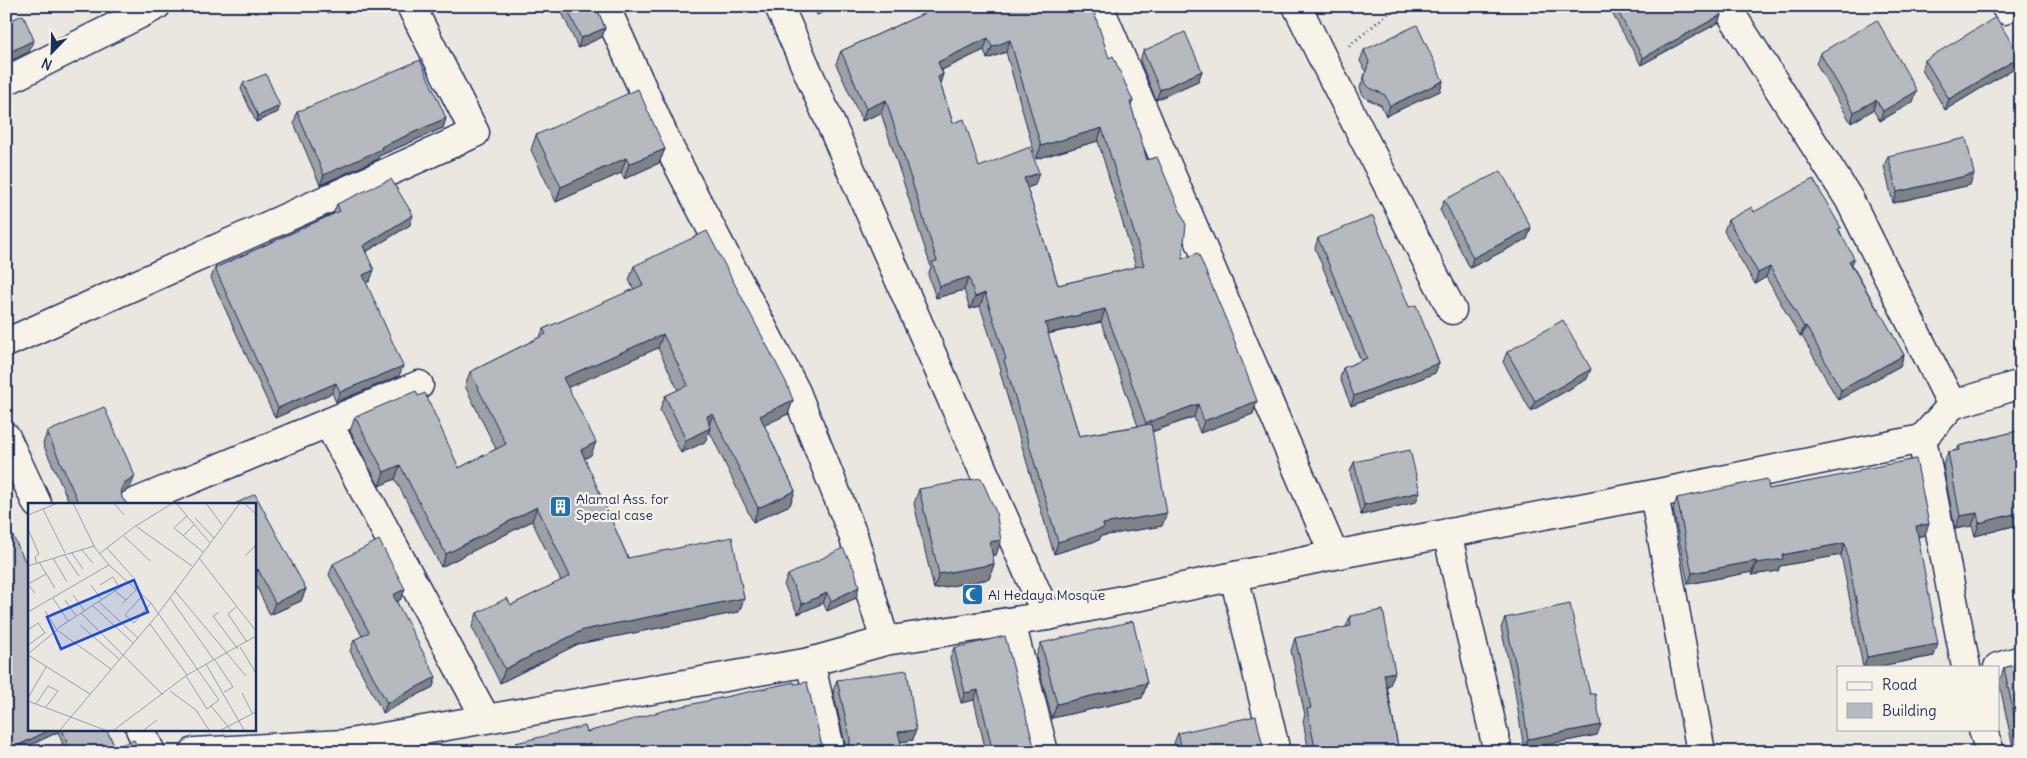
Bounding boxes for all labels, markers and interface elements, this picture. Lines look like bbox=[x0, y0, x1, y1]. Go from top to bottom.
north arrow bbox=[28, 28, 78, 78]
text: N bbox=[39, 54, 55, 74]
place label: Alamal Ass. for Special case bbox=[576, 490, 669, 524]
building icon: Alamal Ass. for Special case bbox=[548, 495, 572, 519]
inset map bbox=[28, 503, 255, 730]
mosque icon: Al Hedaya Mosque bbox=[960, 583, 984, 607]
place label: Al Hedaya Mosque bbox=[988, 586, 1105, 604]
legend bbox=[1837, 666, 2000, 730]
text: Road bbox=[1882, 675, 1917, 694]
text: Building bbox=[1882, 701, 1937, 720]

